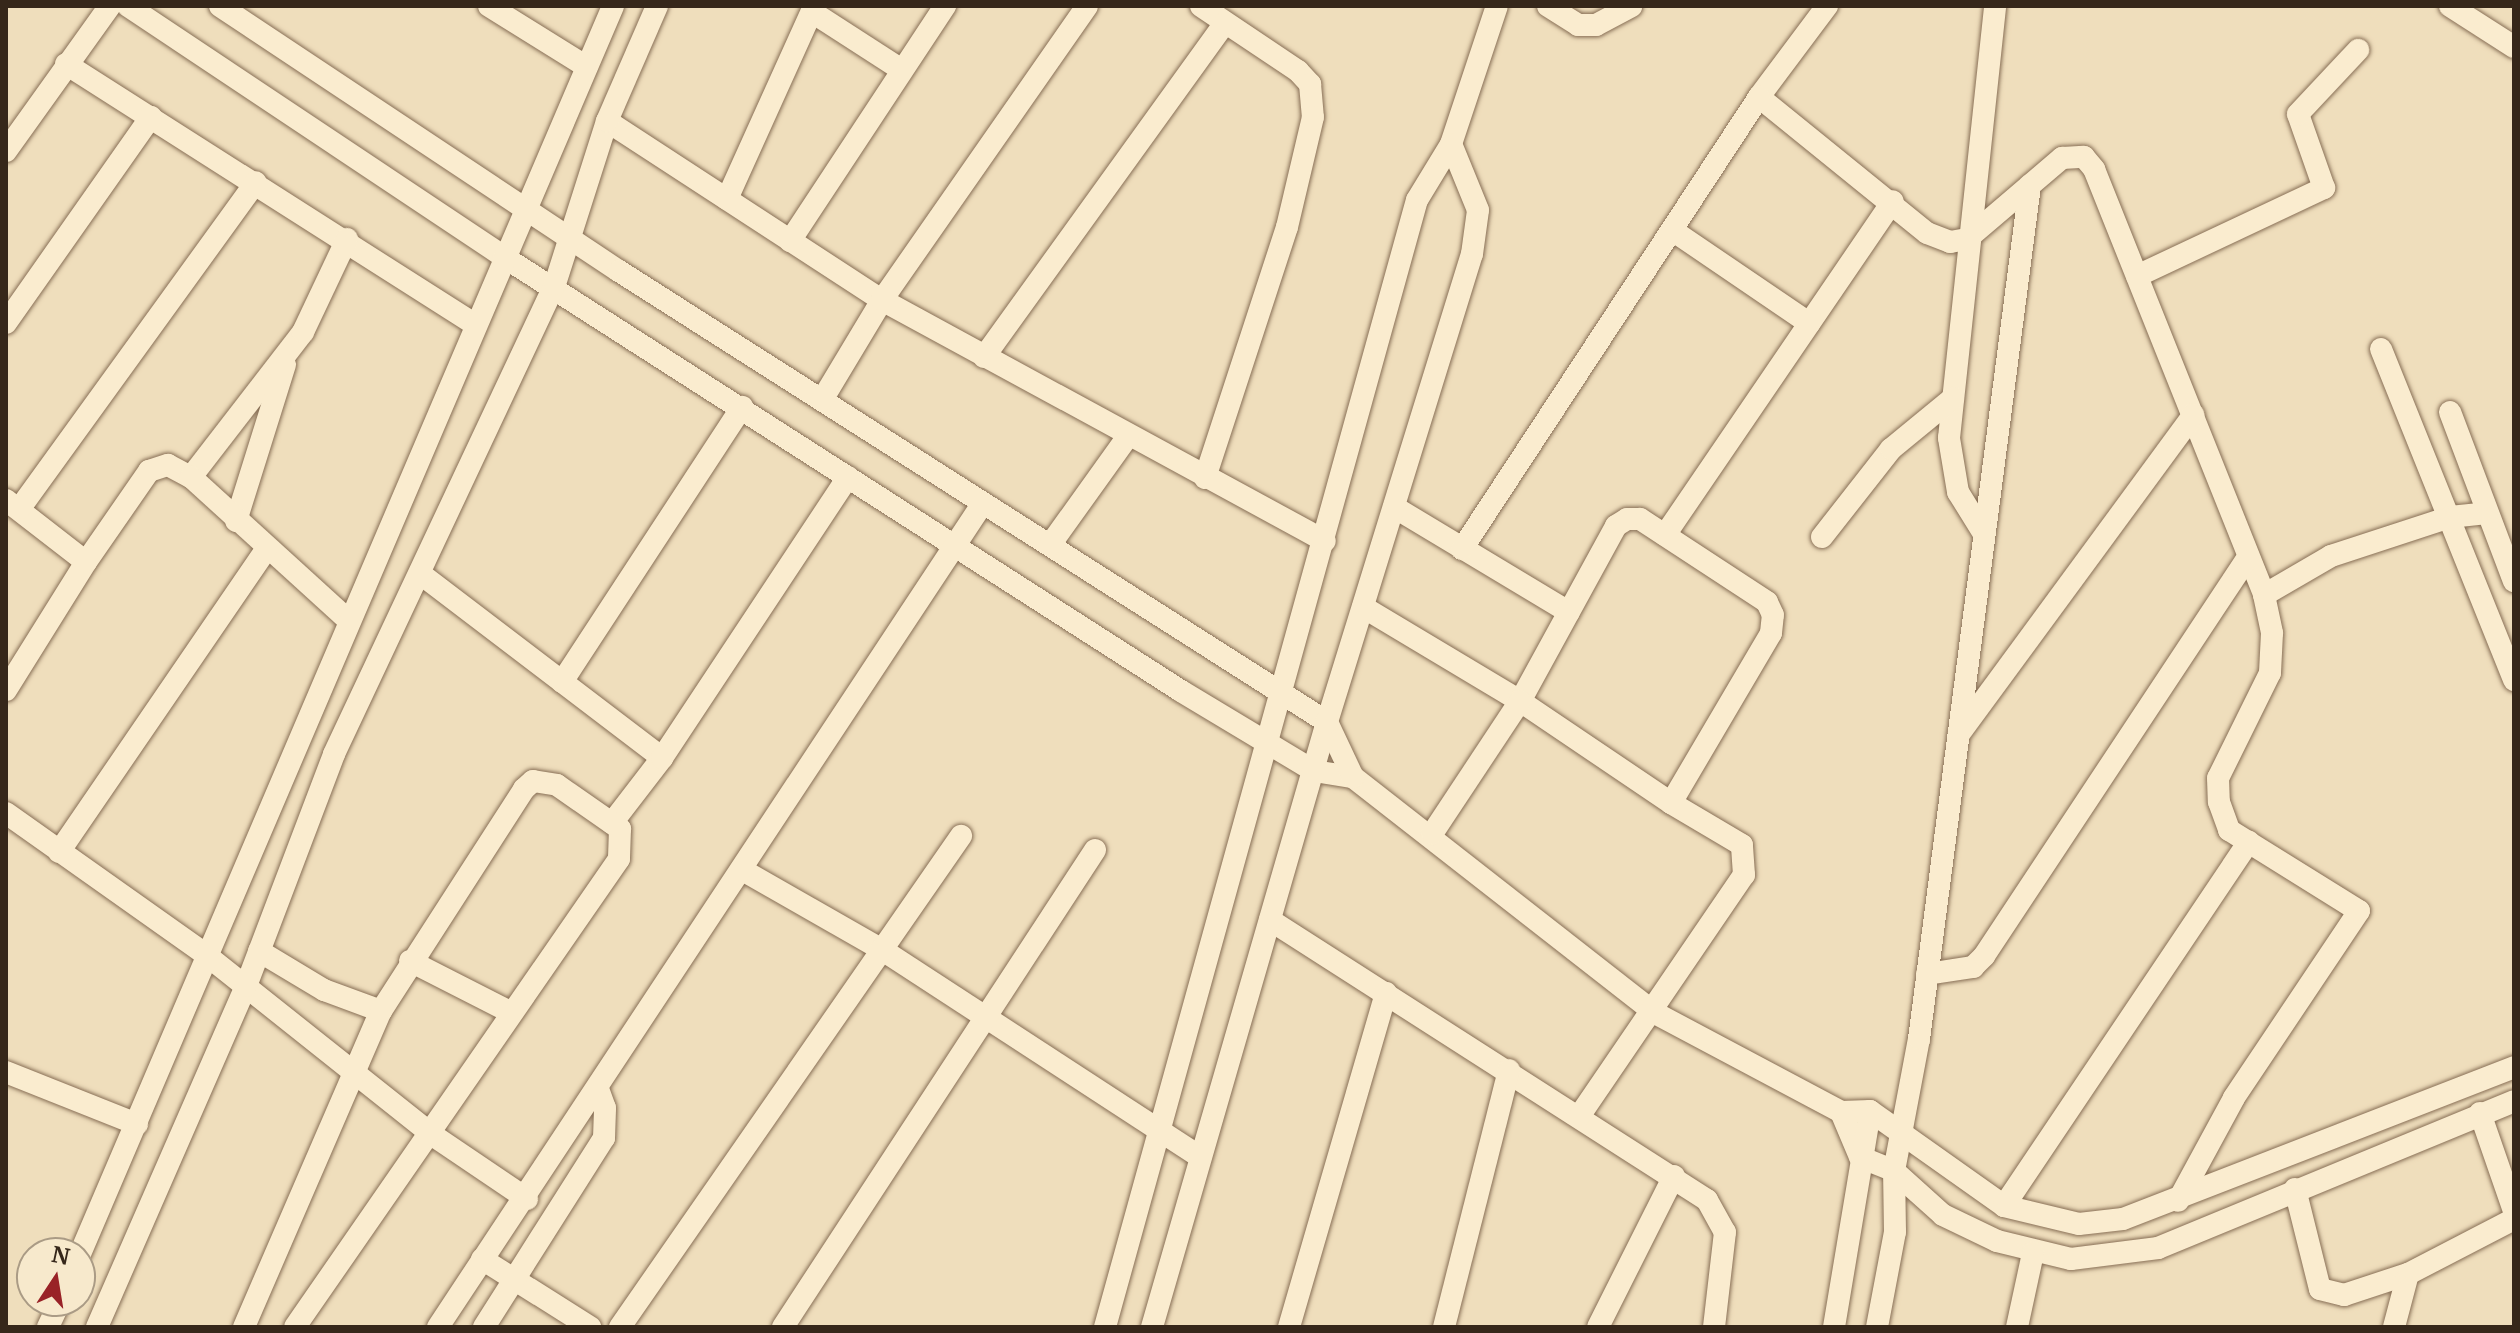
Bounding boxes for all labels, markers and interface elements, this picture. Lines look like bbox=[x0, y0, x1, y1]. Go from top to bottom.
north arrow bbox=[16, 1237, 96, 1317]
text: N bbox=[49, 1240, 72, 1271]

